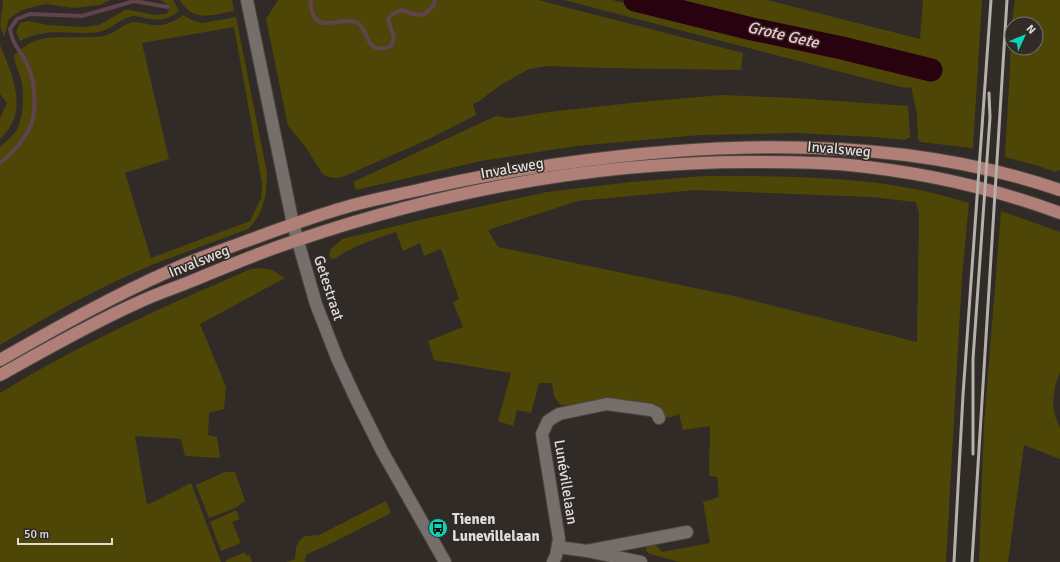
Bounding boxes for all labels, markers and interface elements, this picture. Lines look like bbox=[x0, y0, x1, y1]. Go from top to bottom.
north arrow bbox=[1004, 16, 1044, 56]
water label: Grote Gete bbox=[745, 17, 822, 53]
text: N bbox=[1023, 22, 1038, 37]
street label: Invalsweg bbox=[806, 137, 872, 161]
street label: Invalsweg bbox=[479, 154, 545, 182]
street label: Invalsweg bbox=[166, 241, 232, 281]
street label: Getestraat bbox=[310, 253, 348, 323]
street label: Lunévillelaan bbox=[550, 438, 582, 526]
place label: Tienen Lunevillelaan bbox=[452, 510, 540, 545]
bus stop icon: Tienen Lunevillelaan bbox=[427, 517, 449, 539]
scale bar bbox=[18, 520, 112, 546]
text: 50 m bbox=[24, 527, 49, 542]

